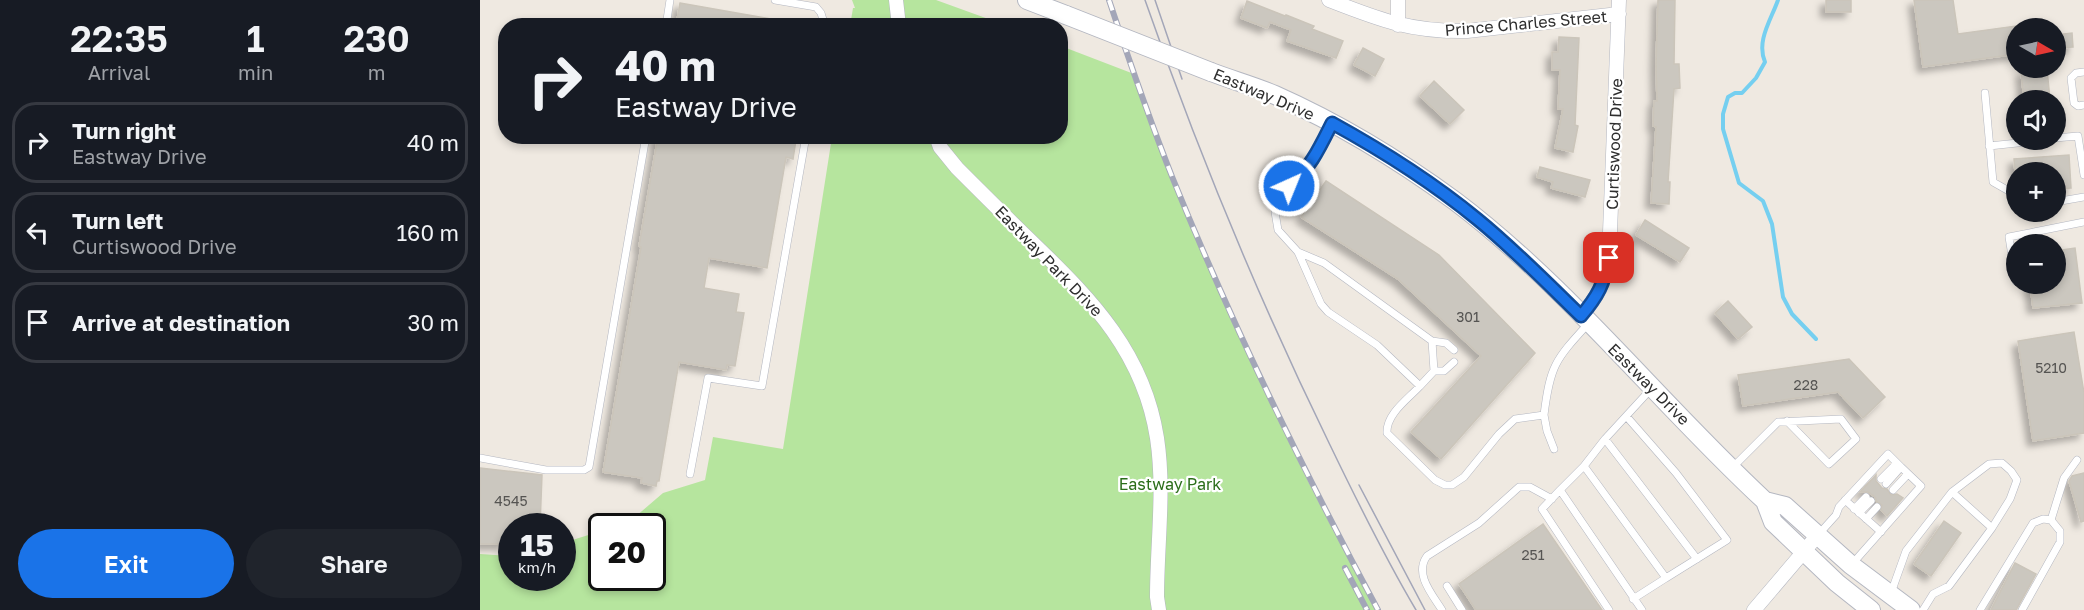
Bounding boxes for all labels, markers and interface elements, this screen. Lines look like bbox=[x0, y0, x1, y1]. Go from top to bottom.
street label: Prince Charles Street bbox=[1444, 6, 1608, 40]
text: 22:35 bbox=[70, 17, 168, 60]
text: 1 bbox=[247, 17, 265, 60]
text: 230 bbox=[344, 17, 410, 60]
north arrow bbox=[2006, 18, 2066, 78]
map controls bbox=[2006, 18, 2066, 294]
text: 40 m bbox=[615, 40, 716, 90]
icon: right bbox=[516, 42, 594, 120]
text: Arrival bbox=[88, 60, 150, 84]
text: min bbox=[238, 60, 273, 84]
text: m bbox=[368, 60, 386, 84]
street label: Eastway Drive bbox=[1211, 64, 1317, 124]
street label: Curtiswood Drive bbox=[1602, 78, 1626, 210]
button: sound bbox=[2006, 90, 2066, 150]
text: Eastway Drive bbox=[615, 91, 797, 123]
text: Turn right bbox=[72, 117, 176, 144]
icon: right bbox=[21, 126, 54, 159]
text: 40 m bbox=[407, 129, 459, 156]
text: Eastway Drive bbox=[72, 144, 207, 168]
position arrow bbox=[1257, 154, 1321, 218]
button: + bbox=[2006, 162, 2066, 222]
street label: Eastway Park Drive bbox=[991, 201, 1107, 321]
text: Turn left bbox=[72, 207, 163, 234]
icon: left bbox=[21, 216, 54, 249]
text: 160 m bbox=[396, 219, 459, 246]
pin bbox=[1583, 232, 1634, 283]
text: Curtiswood Drive bbox=[72, 234, 237, 258]
button: − bbox=[2006, 234, 2066, 294]
icon: arrive bbox=[1592, 241, 1625, 274]
icon: arrive bbox=[21, 306, 54, 339]
house number: 301 bbox=[1456, 308, 1480, 325]
text: Arrive at destination bbox=[72, 309, 290, 336]
text: 30 m bbox=[408, 309, 459, 336]
street label: Eastway Drive bbox=[1604, 339, 1694, 429]
house number: 5210 bbox=[2035, 359, 2067, 376]
house number: 228 bbox=[1794, 376, 1818, 393]
park label: Eastway Park bbox=[1119, 474, 1221, 494]
house number: 4545 bbox=[494, 492, 528, 509]
speed limit sign: 20 bbox=[588, 513, 666, 591]
text: 15 bbox=[520, 527, 554, 563]
button: Exit bbox=[18, 529, 234, 598]
button: Share bbox=[246, 529, 462, 598]
house number: 251 bbox=[1521, 546, 1545, 563]
text: km/h bbox=[518, 558, 556, 576]

